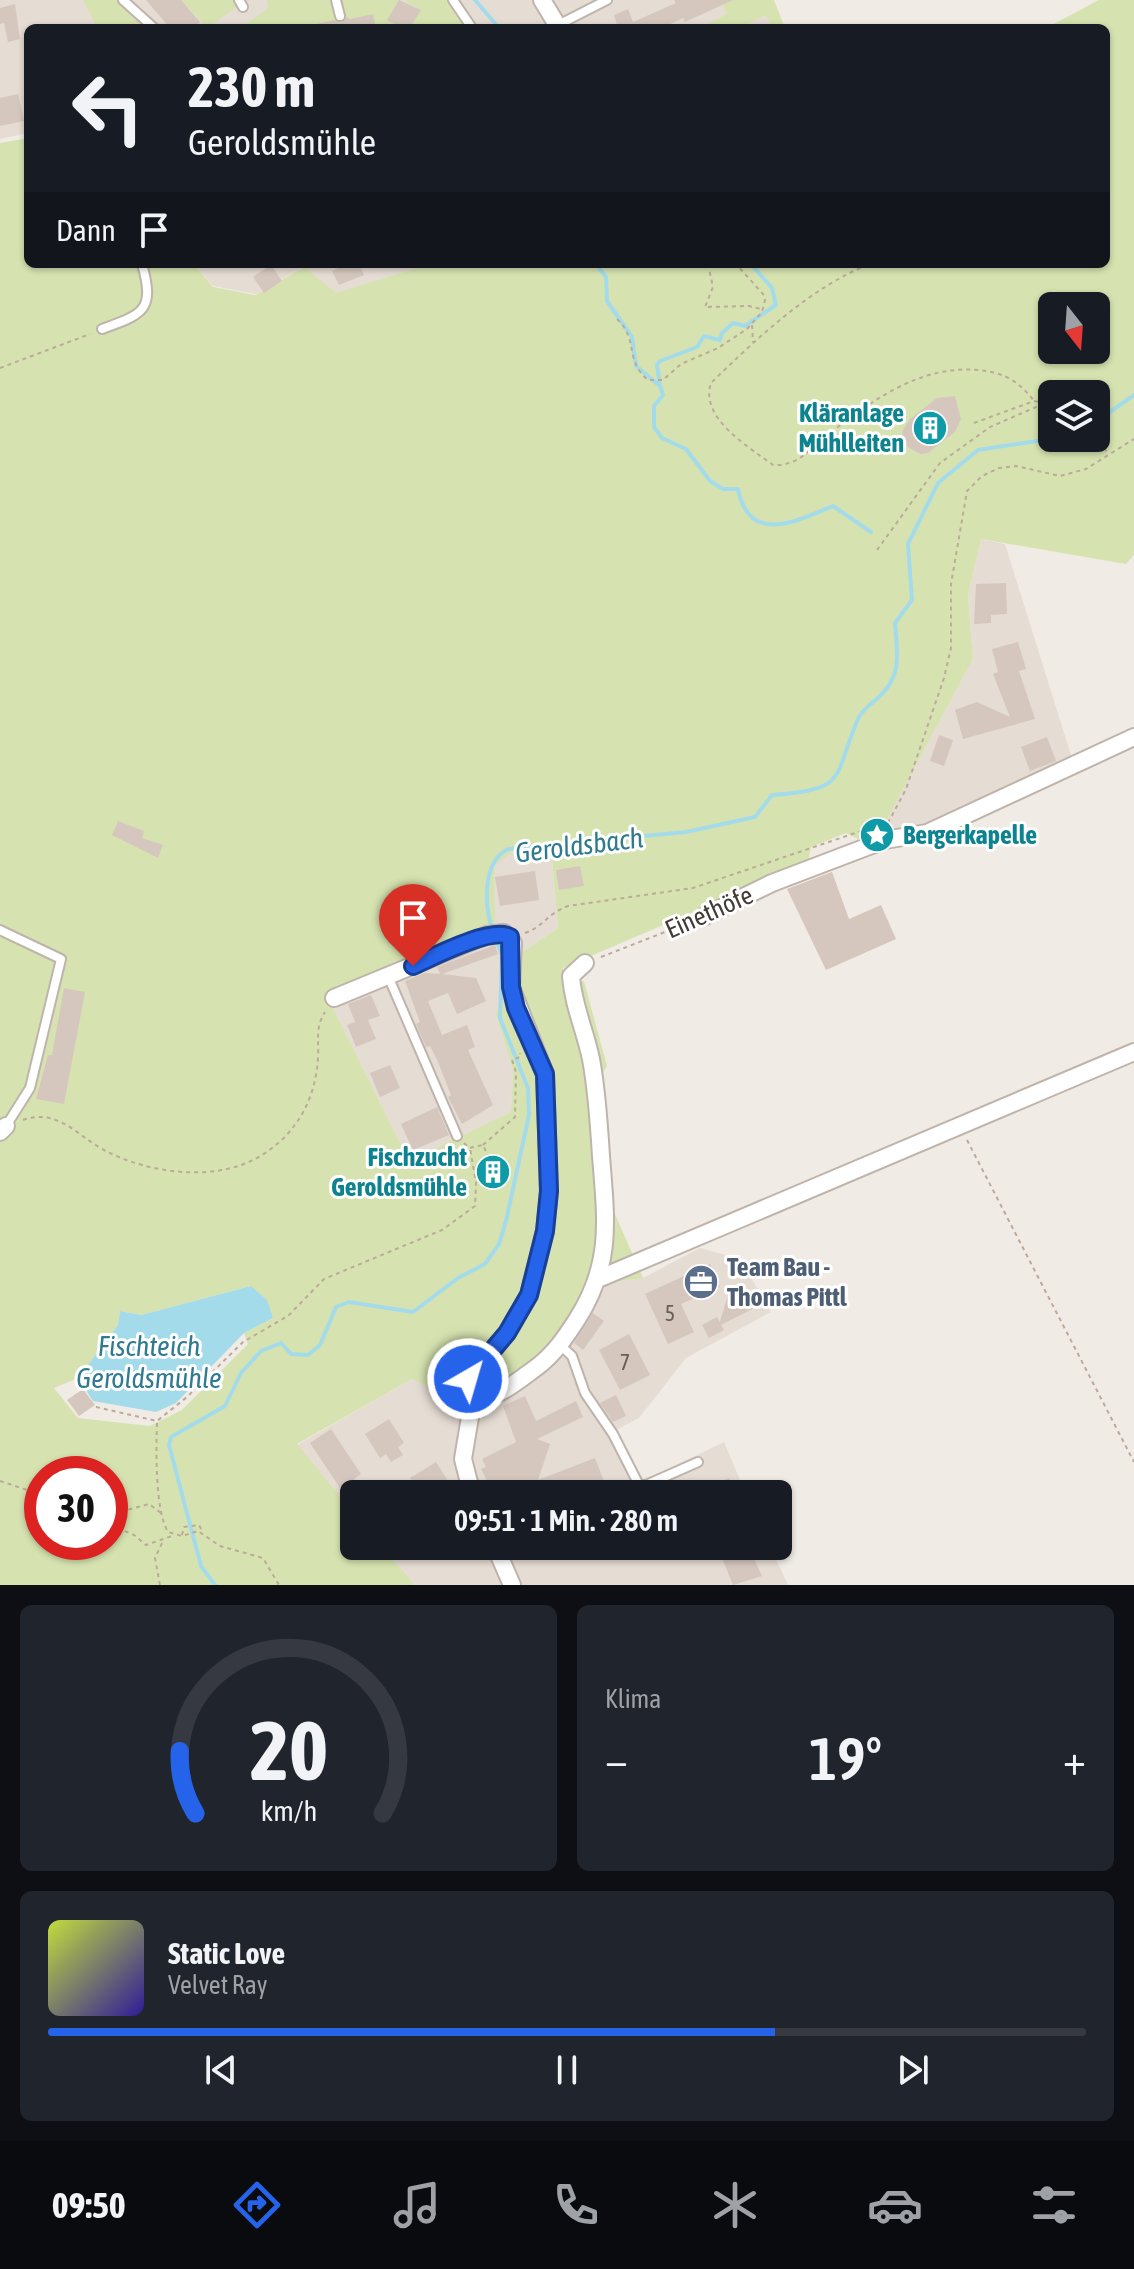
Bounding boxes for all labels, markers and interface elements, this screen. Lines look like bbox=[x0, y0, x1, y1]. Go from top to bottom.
text: 230 m bbox=[188, 55, 315, 119]
icon: left bbox=[56, 56, 160, 160]
text: Geroldsmühle bbox=[188, 121, 376, 163]
icon: arrive bbox=[132, 208, 176, 252]
text: Dann bbox=[56, 213, 116, 247]
north arrow bbox=[1038, 292, 1110, 364]
map controls bbox=[1038, 292, 1110, 452]
button: layers bbox=[1038, 380, 1110, 452]
place label: Kläranlage Mühlleiten bbox=[798, 398, 904, 458]
building icon: Kläranlage Mühlleiten bbox=[911, 409, 949, 447]
place icon: Bergerkapelle bbox=[858, 816, 896, 854]
place label: Bergerkapelle bbox=[903, 820, 1037, 850]
water label: Geroldsbach bbox=[513, 821, 645, 869]
street label: Einethöfe bbox=[661, 879, 757, 945]
pin bbox=[379, 884, 447, 966]
icon: arrive bbox=[391, 896, 435, 940]
place label: Fischzucht Geroldsmühle bbox=[331, 1142, 467, 1202]
building icon: Fischzucht Geroldsmühle bbox=[474, 1153, 512, 1191]
place label: Team Bau - Thomas Pittl bbox=[727, 1252, 848, 1312]
office icon: Team Bau - Thomas Pittl bbox=[682, 1263, 720, 1301]
house number: 5 bbox=[665, 1300, 675, 1326]
water label: Fischteich Geroldsmühle bbox=[76, 1330, 222, 1394]
position arrow bbox=[426, 1337, 510, 1421]
house number: 7 bbox=[620, 1349, 630, 1375]
speed limit sign: 30 bbox=[24, 1456, 128, 1560]
text: 09:51 · 1 Min. · 280 m bbox=[454, 1503, 678, 1537]
text: Klima bbox=[605, 1684, 661, 1714]
text: 20 bbox=[249, 1702, 328, 1798]
text: 19° bbox=[809, 1724, 882, 1793]
text: − bbox=[605, 1734, 628, 1784]
text: + bbox=[1063, 1734, 1086, 1784]
text: km/h bbox=[260, 1794, 317, 1827]
text: Static Love bbox=[168, 1936, 285, 1970]
text: Velvet Ray bbox=[168, 1970, 268, 2000]
icon: previous bbox=[199, 2048, 243, 2092]
icon: pause bbox=[545, 2048, 589, 2092]
icon: next bbox=[891, 2048, 935, 2092]
icon: directions bbox=[229, 2177, 285, 2233]
icon: music bbox=[389, 2177, 445, 2233]
icon: phone bbox=[548, 2177, 604, 2233]
icon: climate bbox=[707, 2177, 763, 2233]
icon: car bbox=[867, 2177, 923, 2233]
icon: filters bbox=[1026, 2177, 1082, 2233]
text: 09:50 bbox=[52, 2184, 126, 2226]

